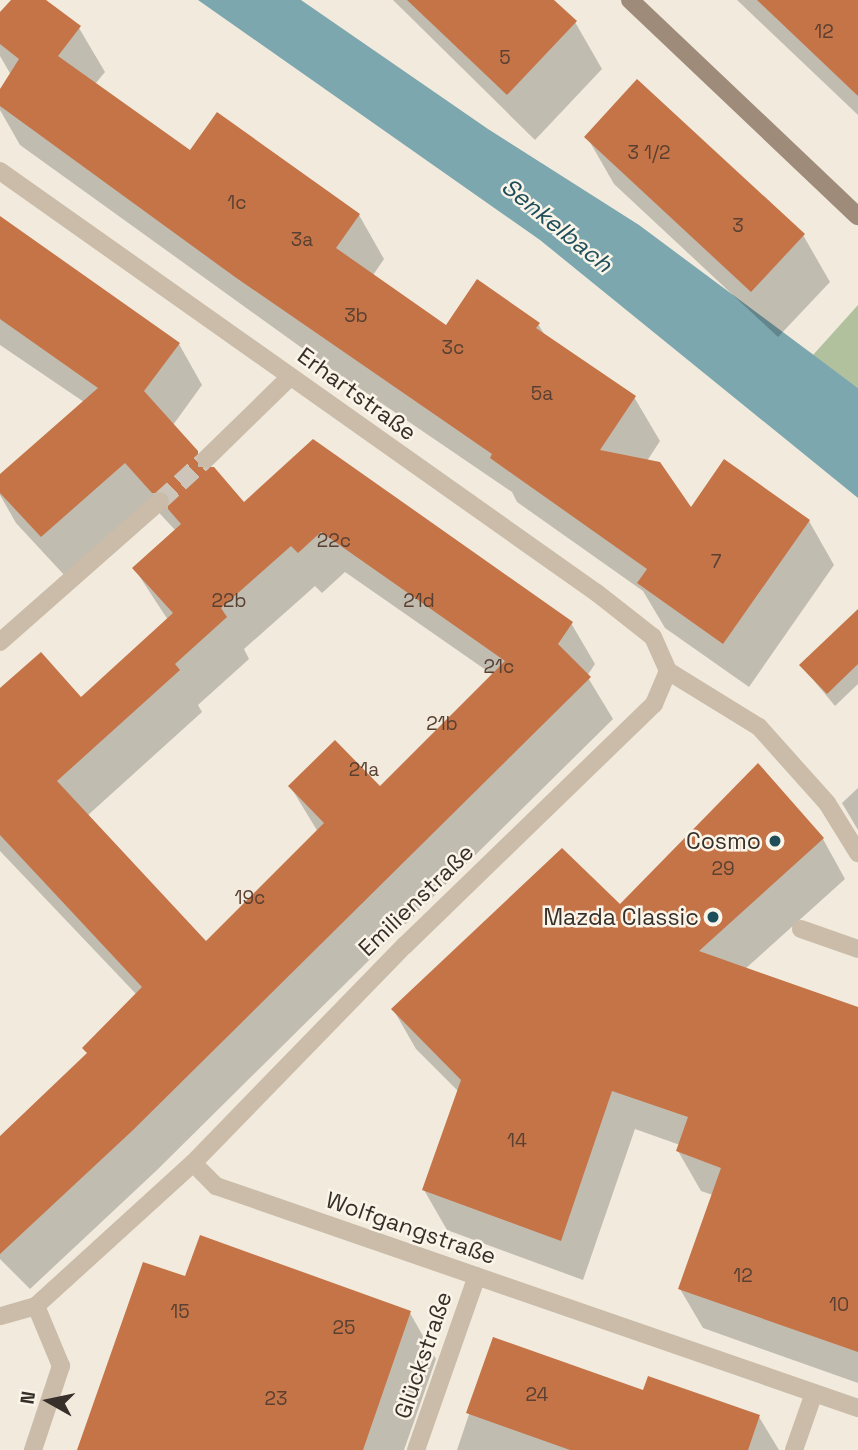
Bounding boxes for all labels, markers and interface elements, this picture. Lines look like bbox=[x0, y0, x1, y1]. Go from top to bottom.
house number: 12 bbox=[814, 21, 834, 43]
house number: 5 bbox=[499, 47, 511, 69]
house number: 3 1/2 bbox=[628, 142, 670, 164]
water label: Senkelbach bbox=[496, 172, 618, 278]
house number: 1c bbox=[227, 192, 247, 214]
house number: 3 bbox=[732, 215, 744, 237]
house number: 3a bbox=[291, 229, 313, 251]
house number: 3b bbox=[344, 305, 368, 327]
house number: 3c bbox=[442, 337, 464, 359]
street label: Erhartstraße bbox=[292, 342, 422, 446]
house number: 5a bbox=[531, 383, 553, 405]
house number: 22c bbox=[317, 530, 351, 552]
house number: 7 bbox=[711, 551, 721, 573]
house number: 22b bbox=[211, 590, 247, 612]
house number: 21d bbox=[403, 590, 435, 612]
house number: 21c bbox=[484, 656, 514, 678]
house number: 21b bbox=[426, 713, 458, 735]
house number: 21a bbox=[349, 759, 379, 781]
place label: Cosmo bbox=[686, 827, 761, 855]
marker: Cosmo bbox=[767, 833, 783, 849]
street label: Emilienstraße bbox=[353, 838, 479, 962]
house number: 29 bbox=[711, 858, 735, 880]
house number: 19c bbox=[235, 887, 265, 909]
place label: Mazda Classic bbox=[543, 903, 699, 931]
marker: Mazda Classic bbox=[705, 909, 721, 925]
house number: 14 bbox=[507, 1130, 527, 1152]
street label: Wolfgangstraße bbox=[322, 1186, 500, 1270]
house number: 12 bbox=[733, 1265, 753, 1287]
street label: Glückstraße bbox=[388, 1288, 458, 1422]
house number: 10 bbox=[829, 1294, 849, 1316]
house number: 15 bbox=[170, 1301, 190, 1323]
house number: 25 bbox=[333, 1317, 355, 1339]
north arrow bbox=[14, 1366, 84, 1436]
house number: 24 bbox=[526, 1384, 548, 1406]
house number: 23 bbox=[265, 1388, 287, 1410]
text: N bbox=[14, 1389, 41, 1406]

